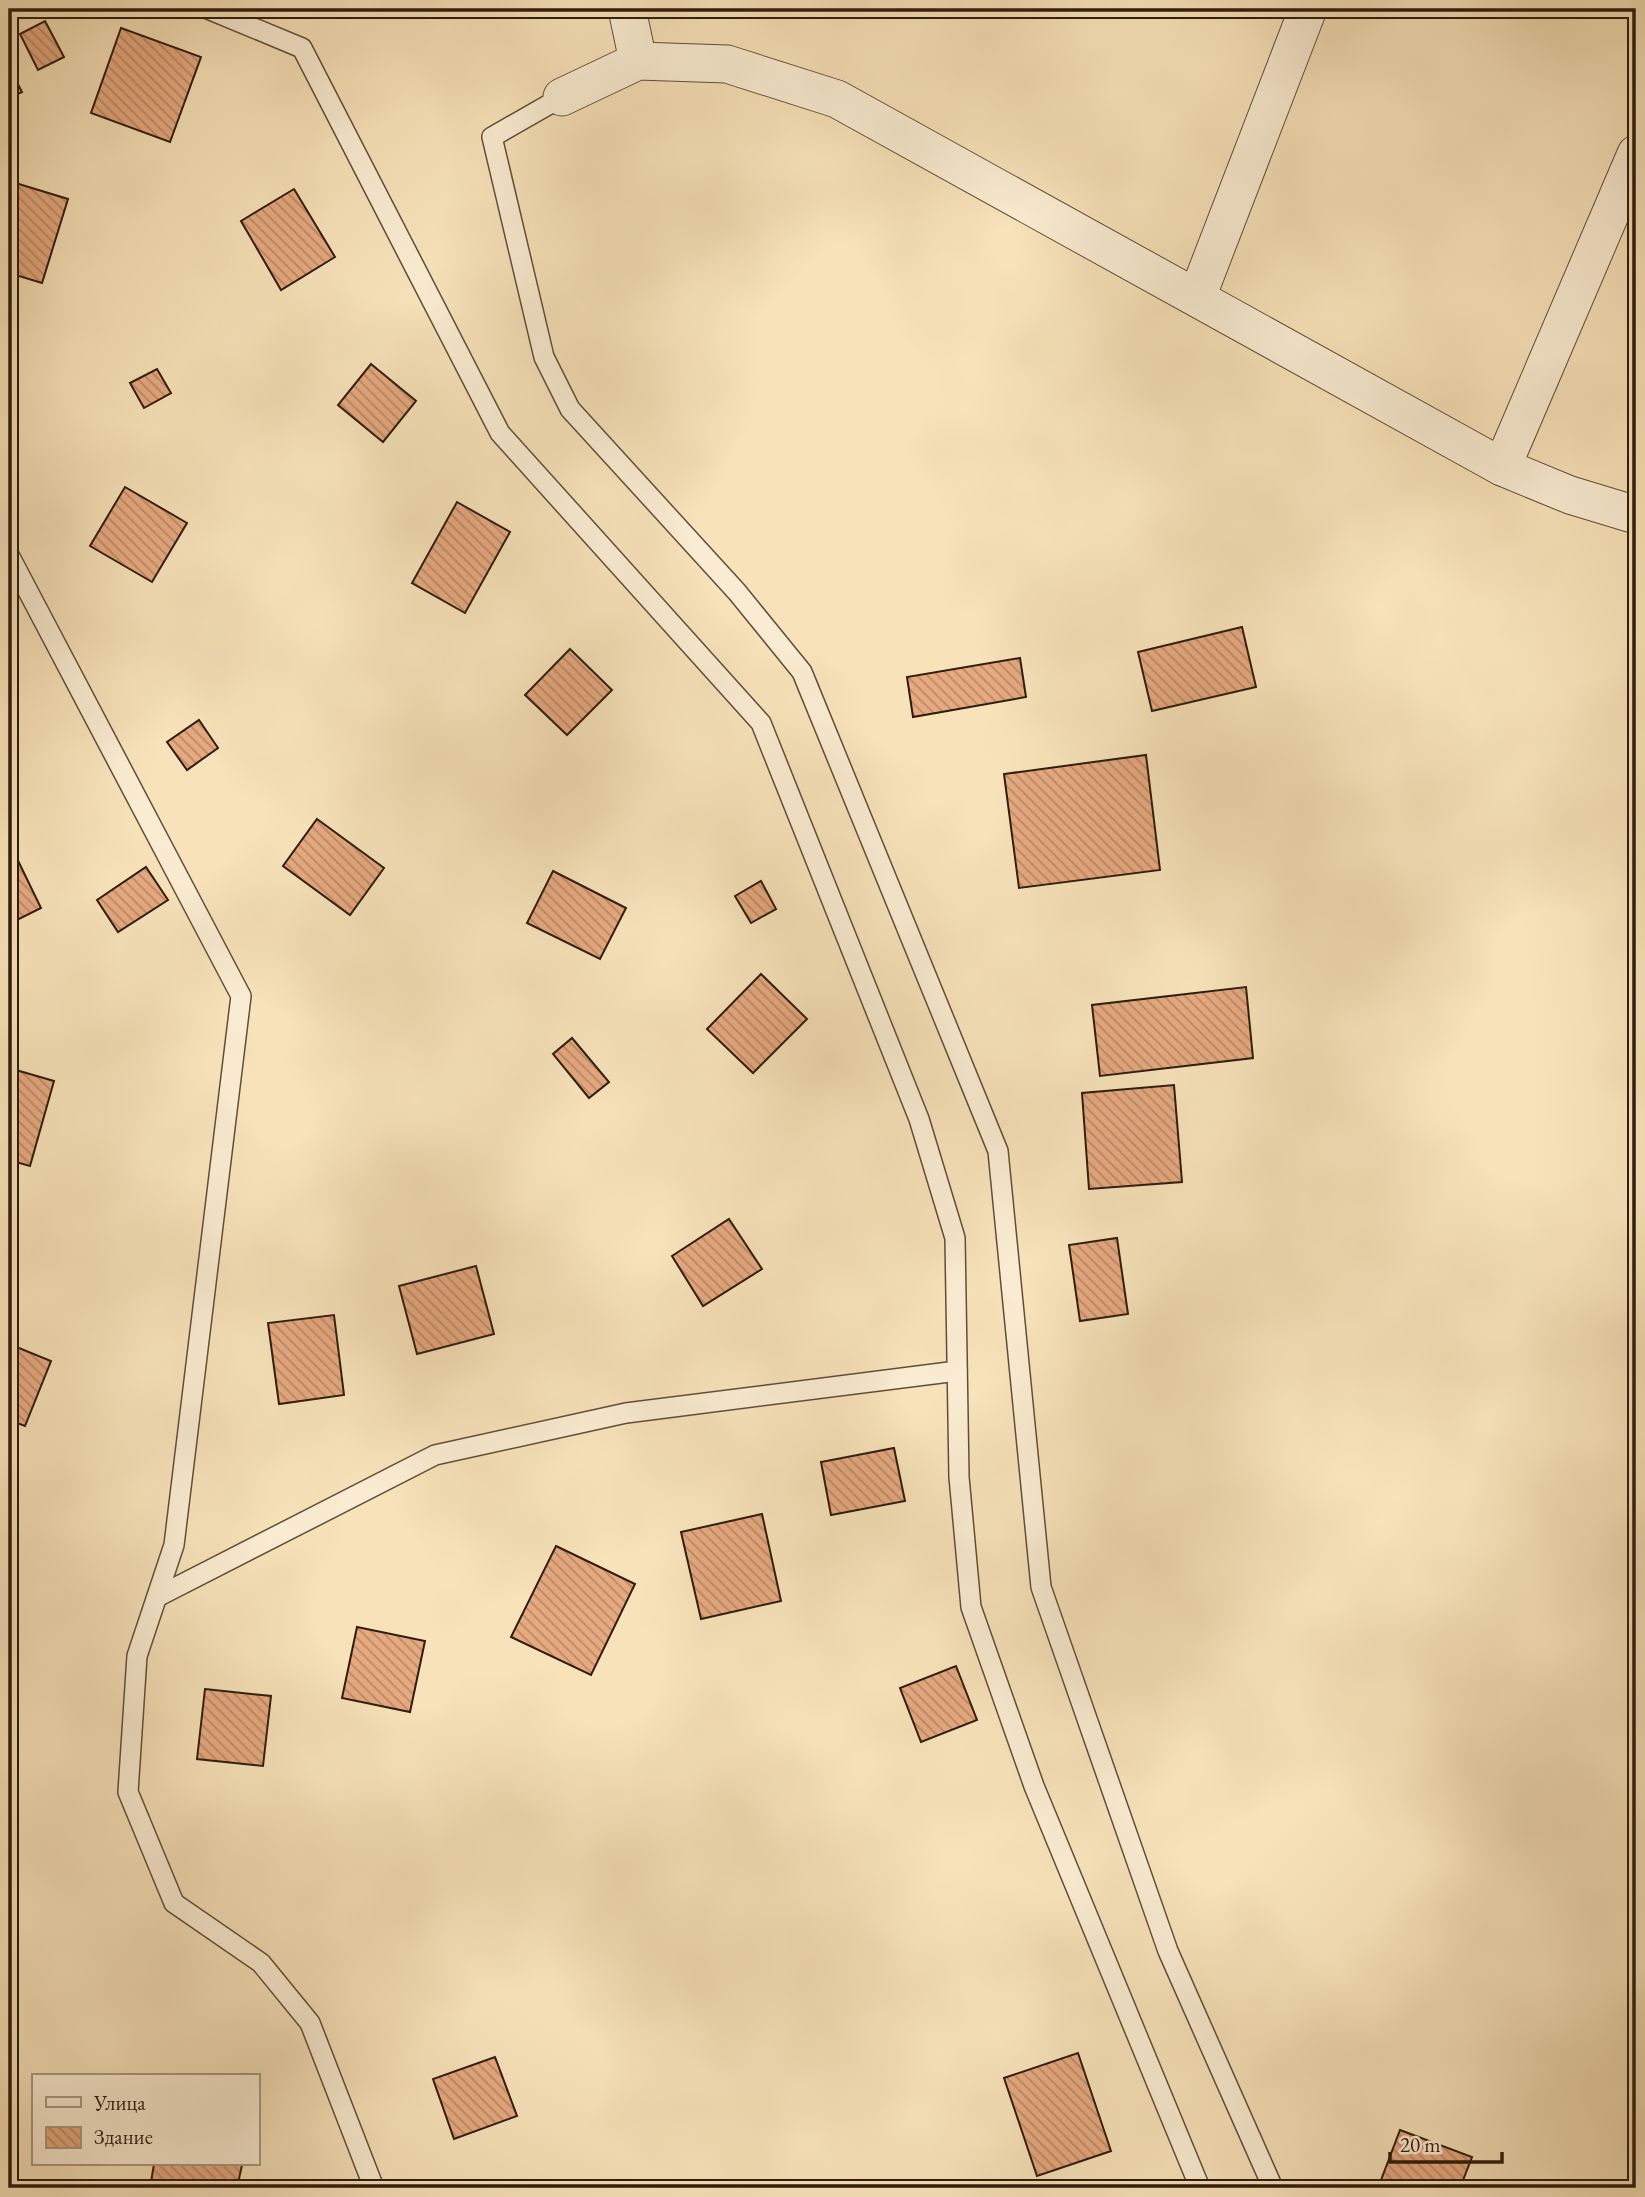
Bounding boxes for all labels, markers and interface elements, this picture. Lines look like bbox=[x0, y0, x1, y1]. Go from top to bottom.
legend bbox=[32, 2074, 259, 2166]
text: Улица bbox=[93, 2089, 146, 2116]
scale bar bbox=[1390, 2120, 1502, 2164]
text: Здание bbox=[94, 2123, 153, 2150]
text: 20 m bbox=[1400, 2131, 1441, 2158]

